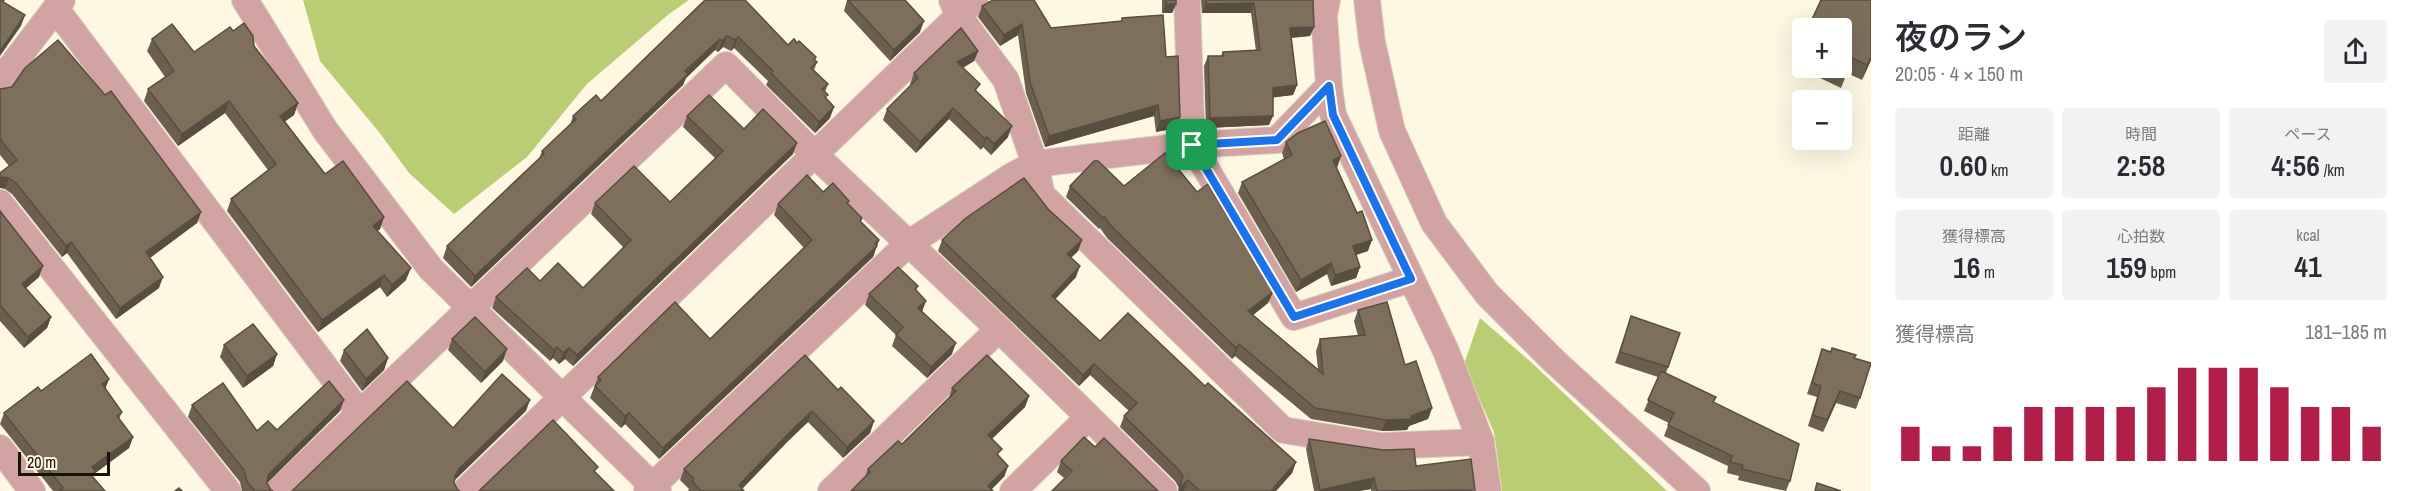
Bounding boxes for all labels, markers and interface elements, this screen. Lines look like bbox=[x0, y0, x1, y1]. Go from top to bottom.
text: 夜のラン bbox=[1895, 15, 2027, 59]
map controls bbox=[1792, 18, 1852, 150]
button: + bbox=[1792, 18, 1852, 78]
button: share bbox=[2324, 20, 2387, 83]
text: 20:05 · 4 × 150 m bbox=[1895, 60, 2023, 87]
button: − bbox=[1792, 90, 1852, 150]
pin bbox=[1166, 119, 1217, 170]
text: 距離 bbox=[1958, 123, 1990, 145]
text: 時間 bbox=[2125, 123, 2157, 145]
text: ペース bbox=[2284, 123, 2332, 145]
icon: arrive bbox=[1175, 128, 1208, 161]
text: 0.60 bbox=[1939, 145, 1987, 185]
text: 2:58 bbox=[2117, 145, 2165, 185]
text: 4:56 bbox=[2271, 145, 2320, 185]
text: km bbox=[1987, 159, 2009, 181]
text: /km bbox=[2320, 159, 2345, 181]
text: kcal bbox=[2296, 224, 2320, 246]
text: 獲得標高 bbox=[1942, 225, 2006, 247]
text: 心拍数 bbox=[2117, 225, 2165, 247]
text: 41 bbox=[2294, 246, 2322, 286]
text: 16 bbox=[1953, 247, 1980, 287]
text: 159 bbox=[2106, 247, 2147, 287]
text: m bbox=[1980, 261, 1995, 283]
text: bpm bbox=[2147, 261, 2176, 283]
text: 181–185 m bbox=[2305, 318, 2387, 345]
text: 獲得標高 bbox=[1895, 320, 1975, 347]
scale bar bbox=[18, 449, 110, 476]
text: 20 m bbox=[27, 451, 56, 473]

